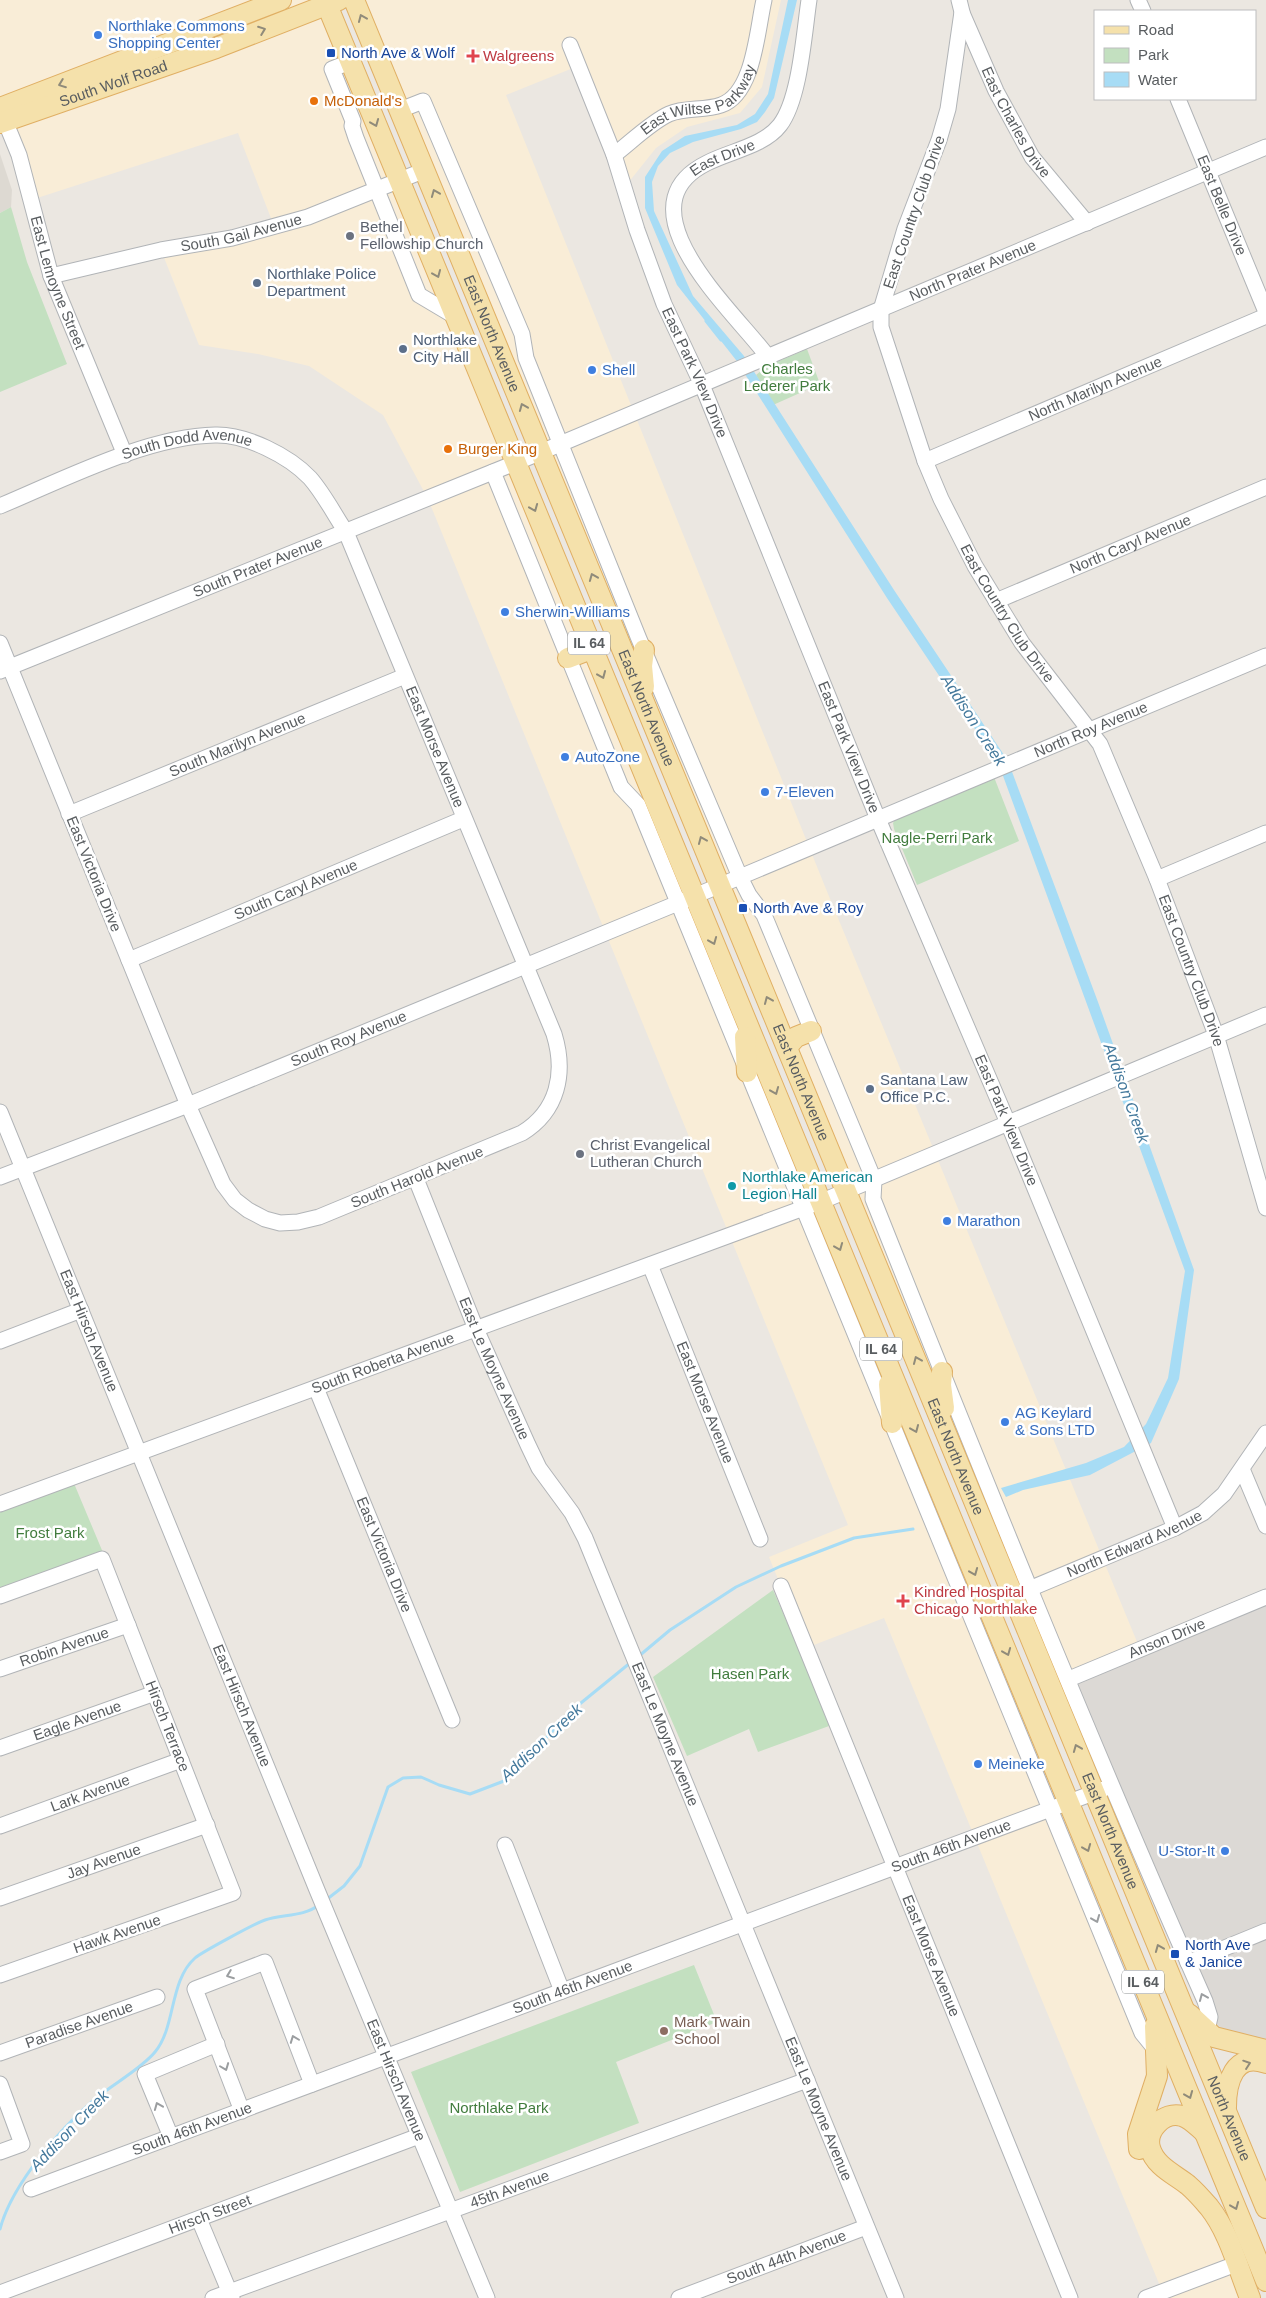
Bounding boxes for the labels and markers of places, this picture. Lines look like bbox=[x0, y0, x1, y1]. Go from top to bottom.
place label: Northlake Commons Shopping Center bbox=[108, 17, 245, 51]
marker: Northlake Commons Shopping Center bbox=[92, 29, 104, 41]
place label: North Ave & Wolf bbox=[341, 44, 455, 61]
marker: North Ave & Wolf bbox=[325, 47, 337, 59]
place label: Walgreens bbox=[483, 47, 554, 64]
marker: Walgreens bbox=[467, 50, 479, 62]
place label: McDonald's bbox=[324, 92, 402, 109]
marker: McDonald's bbox=[308, 95, 320, 107]
place label: Bethel Fellowship Church bbox=[360, 218, 483, 252]
marker: Bethel Fellowship Church bbox=[344, 230, 356, 242]
place label: Northlake Police Department bbox=[267, 265, 376, 299]
marker: Northlake Police Department bbox=[251, 277, 263, 289]
place label: Northlake City Hall bbox=[413, 331, 477, 365]
marker: Northlake City Hall bbox=[397, 343, 409, 355]
place label: Shell bbox=[602, 361, 635, 378]
marker: Shell bbox=[586, 364, 598, 376]
place label: Burger King bbox=[458, 440, 537, 457]
marker: Burger King bbox=[442, 443, 454, 455]
place label: Sherwin-Williams bbox=[515, 603, 630, 620]
marker: Sherwin-Williams bbox=[499, 606, 511, 618]
place label: AutoZone bbox=[575, 748, 640, 765]
marker: AutoZone bbox=[559, 751, 571, 763]
place label: 7-Eleven bbox=[775, 783, 834, 800]
marker: 7-Eleven bbox=[759, 786, 771, 798]
place label: North Ave & Roy bbox=[753, 899, 864, 916]
marker: North Ave & Roy bbox=[737, 902, 749, 914]
place label: Santana Law Office P.C. bbox=[880, 1071, 968, 1105]
marker: Santana Law Office P.C. bbox=[864, 1083, 876, 1095]
place label: Christ Evangelical Lutheran Church bbox=[590, 1136, 710, 1170]
marker: Christ Evangelical Lutheran Church bbox=[574, 1148, 586, 1160]
place label: Northlake American Legion Hall bbox=[742, 1168, 873, 1202]
marker: Northlake American Legion Hall bbox=[726, 1180, 738, 1192]
place label: Marathon bbox=[957, 1212, 1020, 1229]
marker: Marathon bbox=[941, 1215, 953, 1227]
place label: AG Keylard & Sons LTD bbox=[1015, 1404, 1095, 1438]
marker: AG Keylard & Sons LTD bbox=[999, 1416, 1011, 1428]
place label: Kindred Hospital Chicago Northlake bbox=[914, 1583, 1037, 1617]
marker: Kindred Hospital Chicago Northlake bbox=[896, 1594, 910, 1608]
place label: Meineke bbox=[988, 1755, 1045, 1772]
marker: Meineke bbox=[972, 1758, 984, 1770]
place label: U-Stor-It bbox=[1158, 1842, 1216, 1859]
marker: U-Stor-It bbox=[1219, 1845, 1231, 1857]
place label: North Ave & Janice bbox=[1185, 1936, 1251, 1970]
marker: North Ave & Janice bbox=[1169, 1948, 1181, 1960]
place label: Mark Twain School bbox=[674, 2013, 750, 2047]
marker: Mark Twain School bbox=[658, 2025, 670, 2037]

